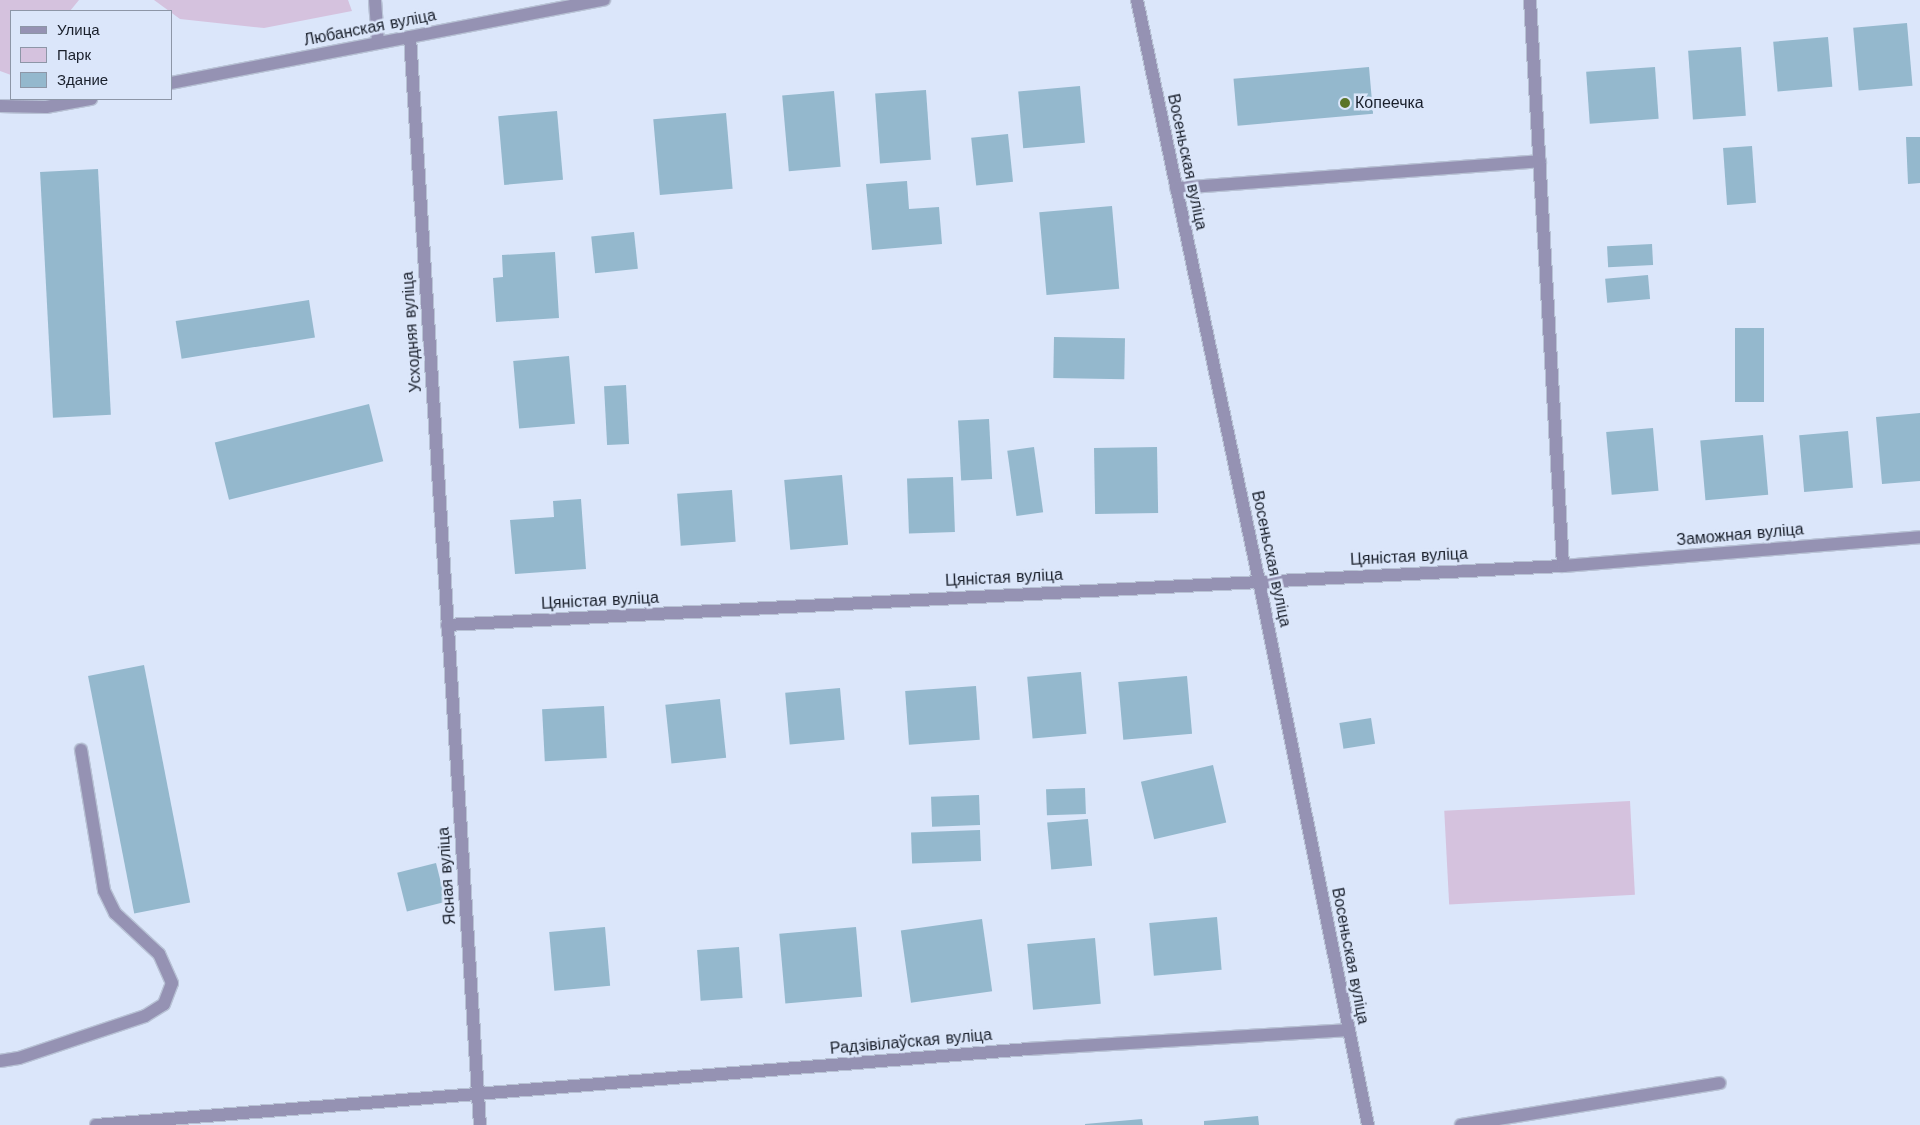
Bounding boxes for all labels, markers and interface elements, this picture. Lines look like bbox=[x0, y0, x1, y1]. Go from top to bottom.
street label: Любанская вуліца bbox=[302, 6, 438, 50]
legend bbox=[10, 10, 172, 100]
text: Улица bbox=[57, 21, 100, 39]
text: Парк bbox=[57, 46, 91, 64]
text: Здание bbox=[57, 71, 108, 89]
street label: Восеньская вуліца bbox=[1163, 92, 1211, 232]
place label: Копеечка bbox=[1355, 93, 1424, 113]
marker: Копеечка bbox=[1339, 97, 1351, 109]
street label: Усходняя вуліца bbox=[398, 271, 426, 393]
street label: Восеньская вуліца bbox=[1247, 489, 1295, 629]
street label: Заможная вуліца bbox=[1676, 520, 1804, 550]
street label: Цяністая вуліца bbox=[1350, 544, 1468, 570]
street label: Цяністая вуліца bbox=[945, 565, 1063, 591]
street label: Цяністая вуліца bbox=[541, 588, 659, 614]
street label: Ясная вуліца bbox=[434, 826, 460, 926]
street label: Восеньская вуліца bbox=[1327, 886, 1373, 1026]
street label: Радзівілаўская вуліца bbox=[829, 1025, 993, 1059]

